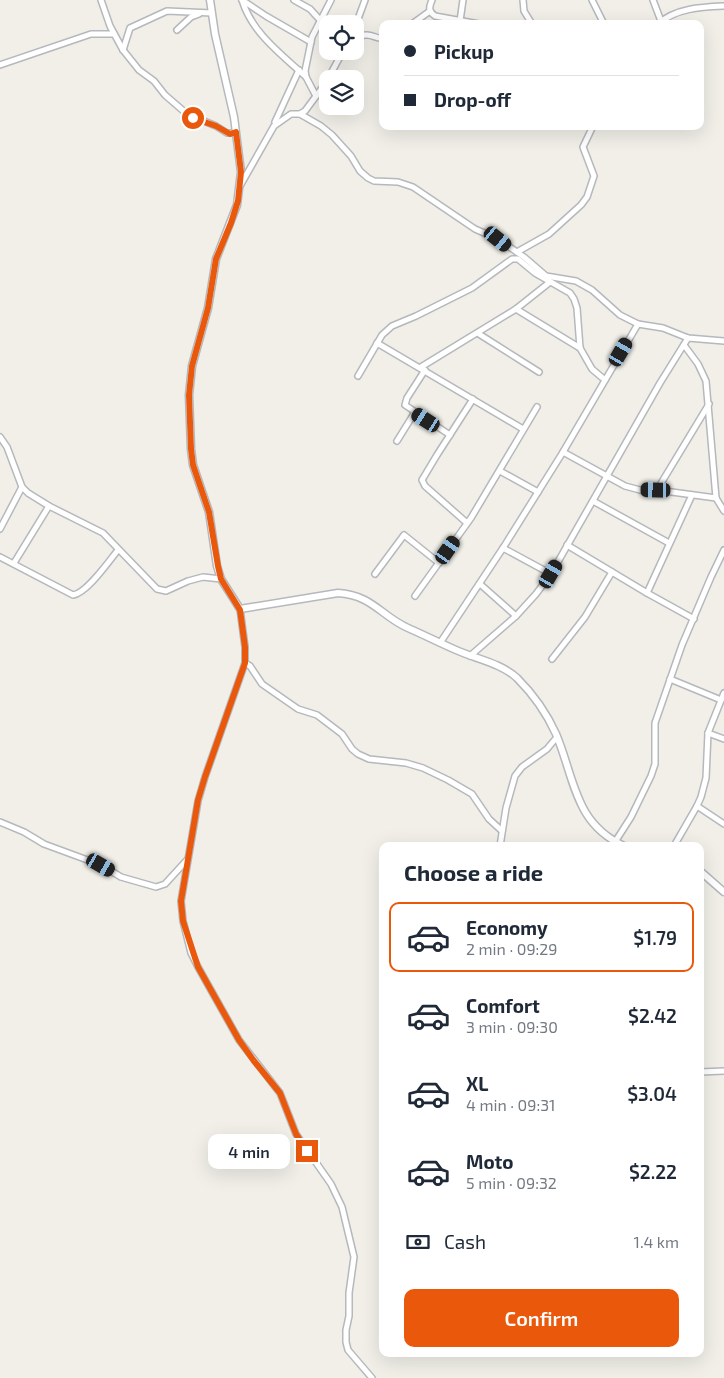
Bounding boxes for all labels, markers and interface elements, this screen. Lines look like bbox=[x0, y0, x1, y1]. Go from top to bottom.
map controls bbox=[319, 15, 364, 115]
button: locate bbox=[319, 15, 364, 60]
text: Pickup bbox=[434, 40, 494, 63]
button: layers bbox=[319, 70, 364, 115]
text: Drop-off bbox=[434, 88, 511, 111]
route start bbox=[182, 107, 204, 129]
car bbox=[481, 224, 514, 254]
car bbox=[607, 335, 634, 369]
car bbox=[409, 406, 442, 434]
car bbox=[640, 482, 671, 498]
car bbox=[433, 533, 462, 567]
car bbox=[537, 557, 564, 591]
car bbox=[84, 851, 117, 879]
text: Choose a ride bbox=[404, 859, 543, 885]
icon: car bbox=[406, 915, 451, 960]
text: Economy bbox=[466, 916, 548, 939]
text: $1.79 bbox=[633, 926, 677, 949]
text: 2 min · 09:29 bbox=[466, 939, 557, 958]
icon: car bbox=[406, 993, 451, 1038]
text: Comfort bbox=[466, 994, 540, 1017]
text: $2.42 bbox=[628, 1004, 677, 1027]
text: 3 min · 09:30 bbox=[466, 1017, 558, 1036]
icon: car bbox=[406, 1071, 451, 1116]
text: XL bbox=[466, 1072, 488, 1095]
text: $3.04 bbox=[627, 1082, 677, 1105]
text: 4 min · 09:31 bbox=[466, 1095, 555, 1114]
callout: 4 min bbox=[207, 1134, 290, 1168]
route end bbox=[296, 1140, 318, 1162]
text: 4 min bbox=[228, 1142, 270, 1161]
icon: car bbox=[406, 1149, 451, 1194]
text: Moto bbox=[466, 1150, 514, 1173]
text: $2.22 bbox=[629, 1160, 677, 1183]
text: 5 min · 09:32 bbox=[466, 1173, 557, 1192]
icon: cash bbox=[404, 1228, 432, 1256]
text: Cash bbox=[444, 1230, 486, 1253]
text: 1.4 km bbox=[634, 1232, 679, 1251]
button: Confirm bbox=[404, 1289, 679, 1347]

